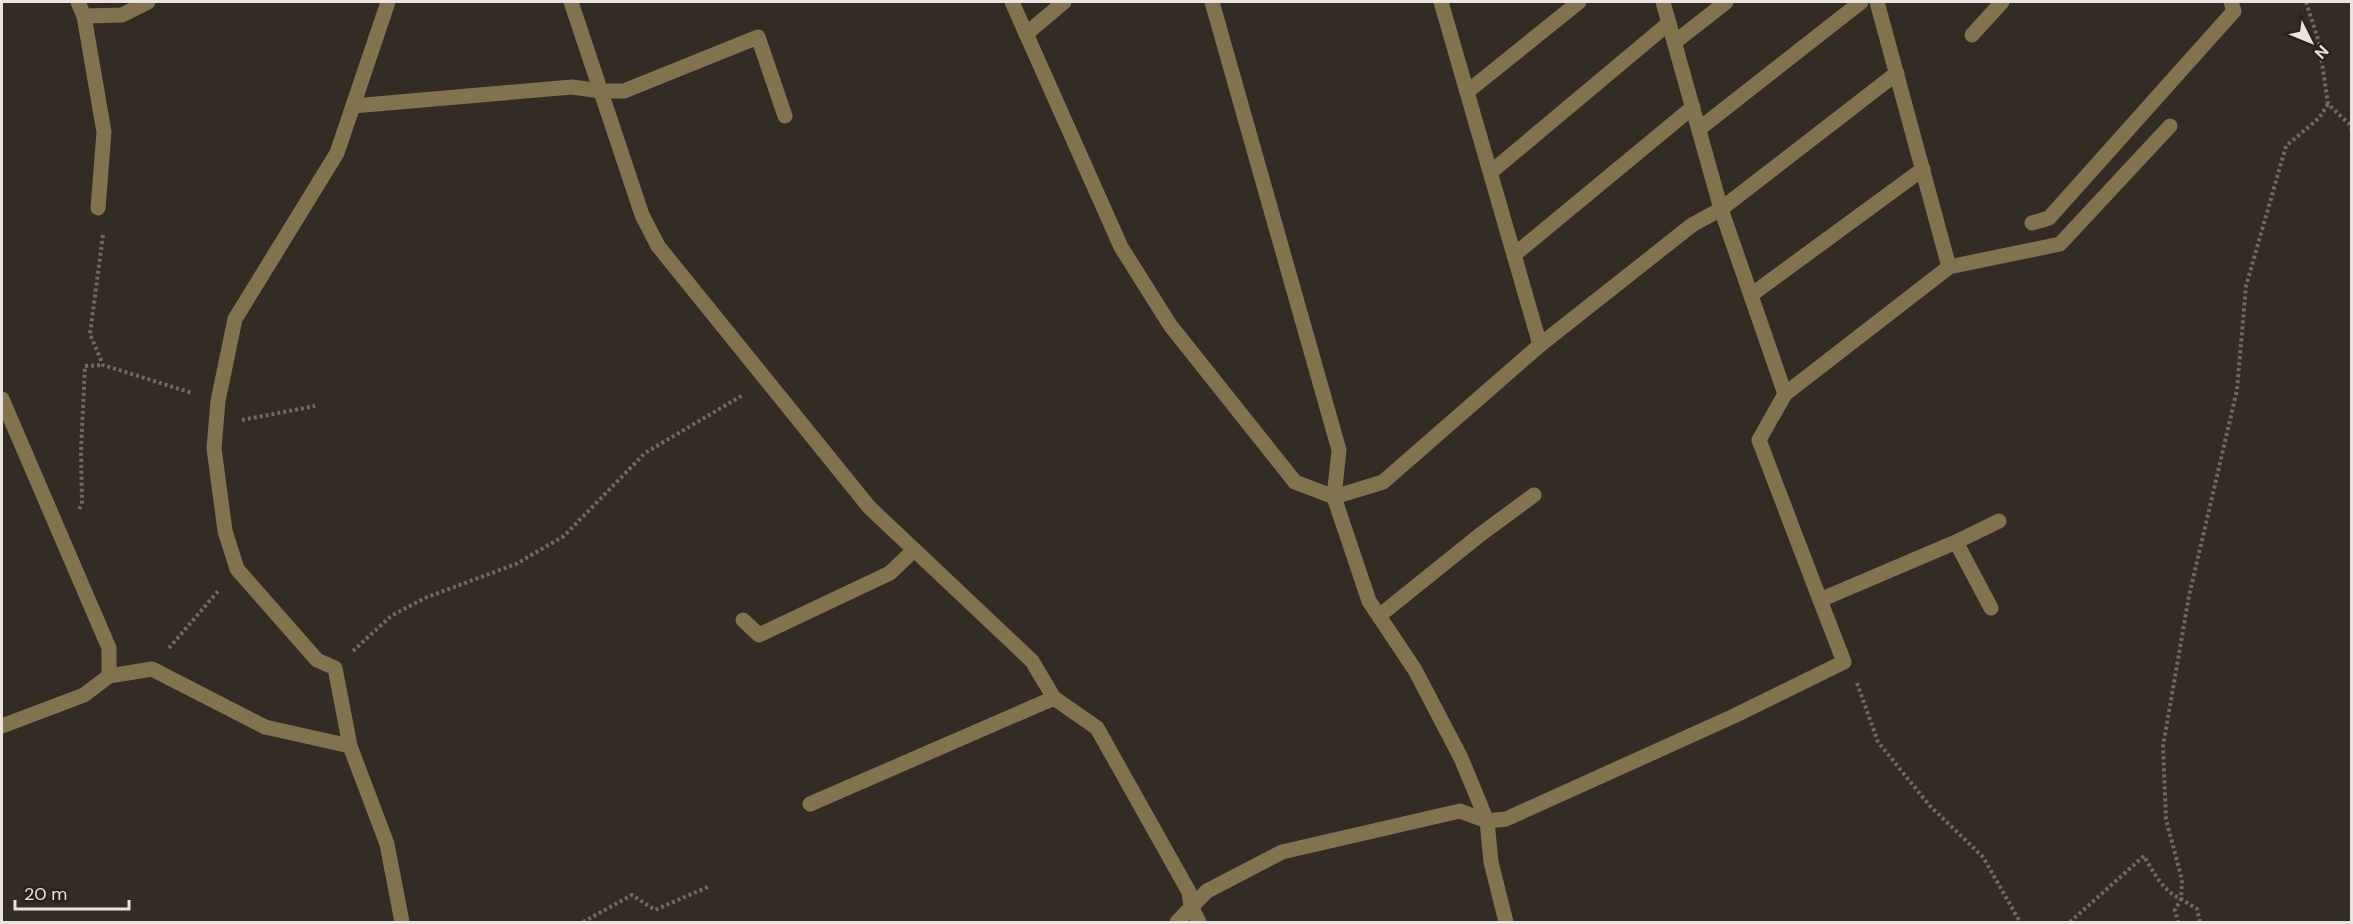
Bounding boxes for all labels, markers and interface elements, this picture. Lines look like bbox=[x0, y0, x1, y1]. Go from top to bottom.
north arrow bbox=[2281, 12, 2341, 72]
text: N bbox=[2310, 40, 2333, 63]
scale bar bbox=[15, 873, 129, 911]
text: 20 m bbox=[24, 882, 67, 906]

